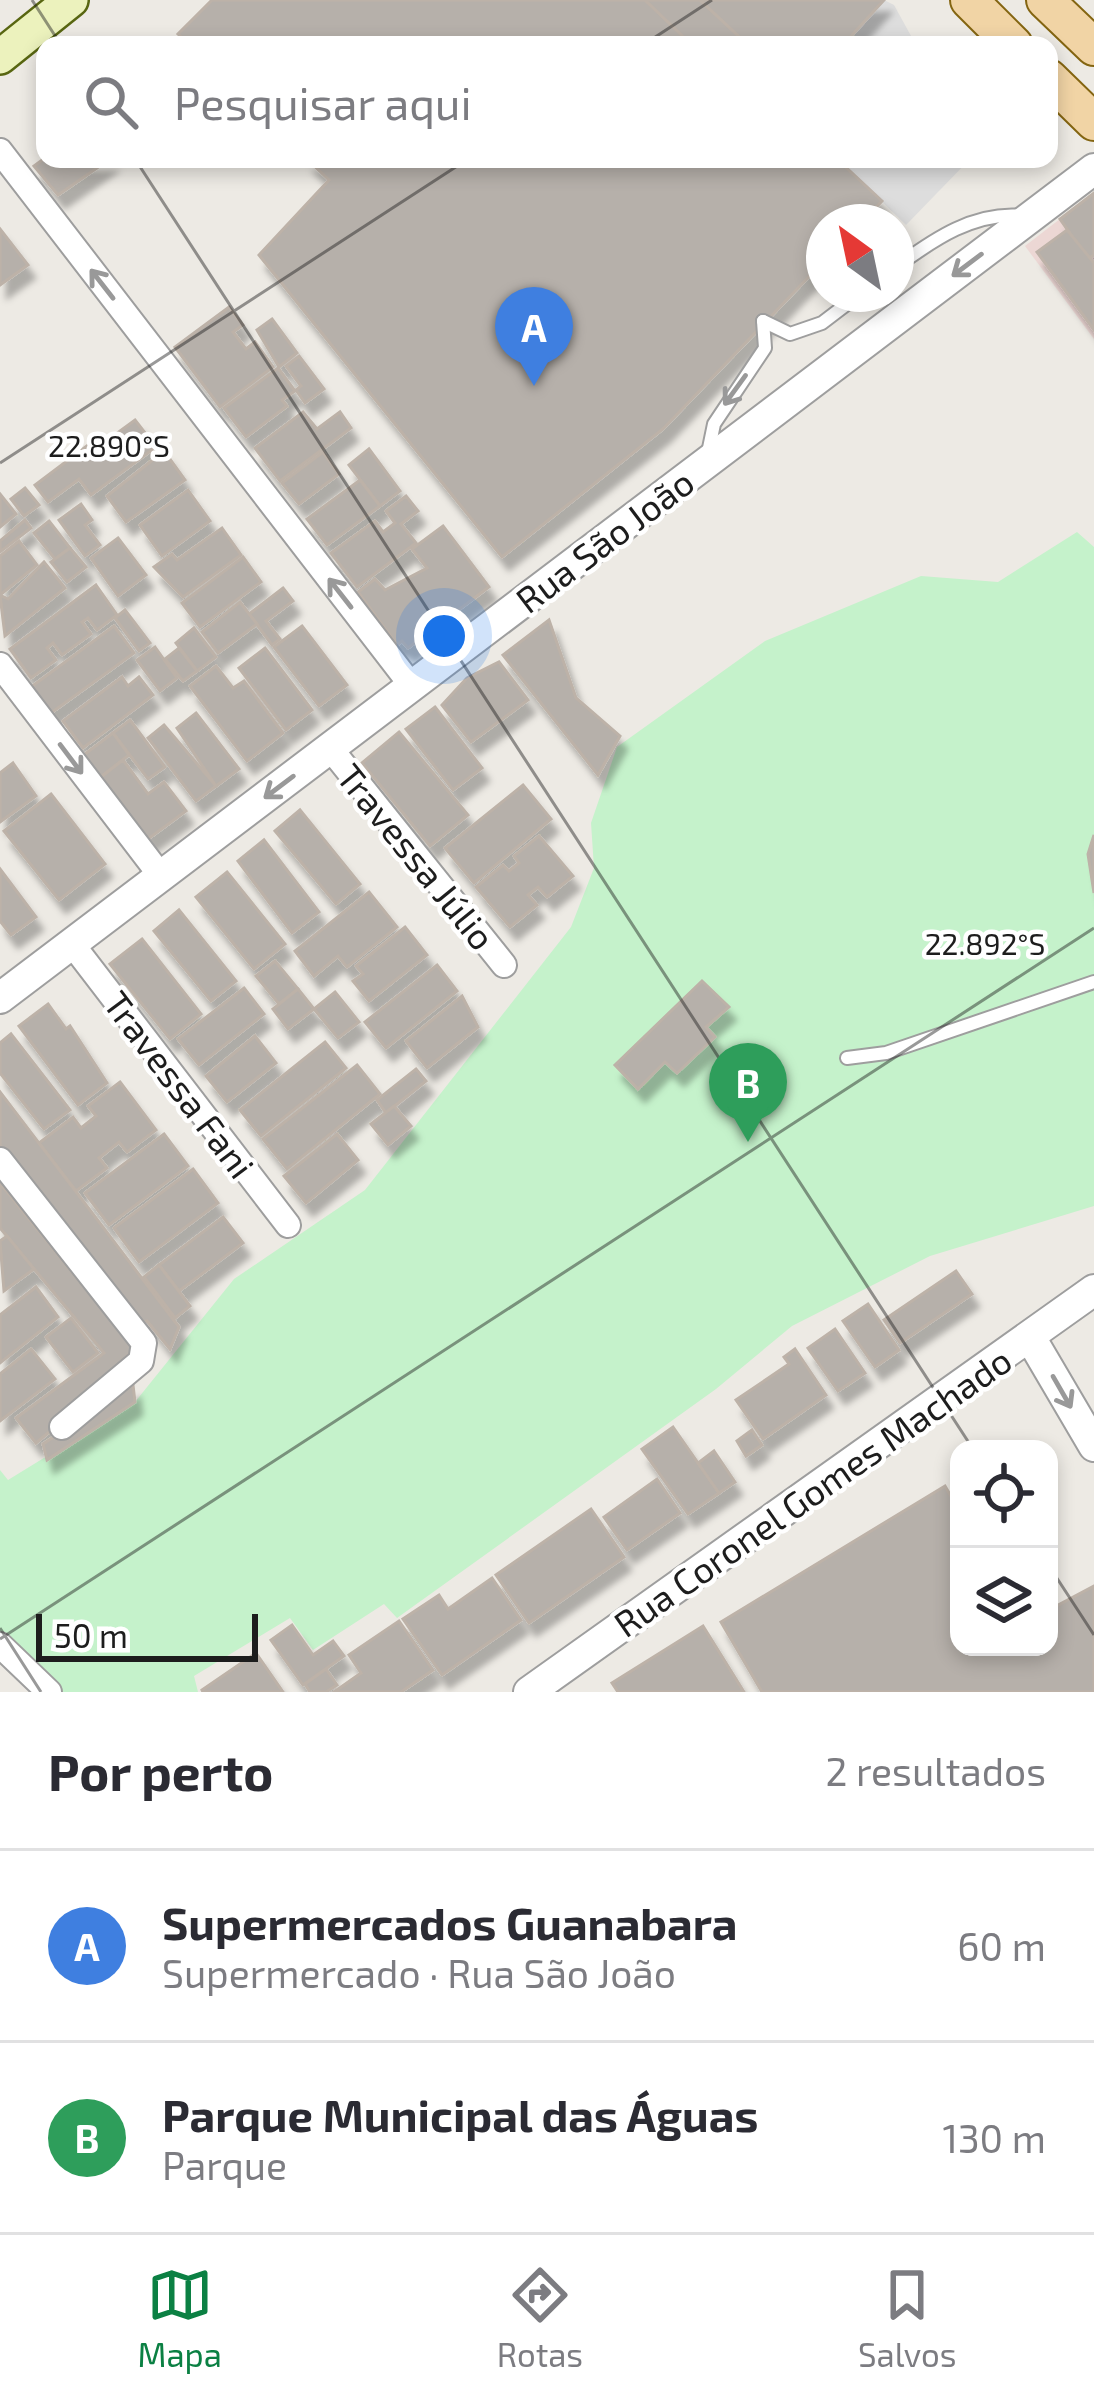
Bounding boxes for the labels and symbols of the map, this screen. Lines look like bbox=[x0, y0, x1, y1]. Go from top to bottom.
north arrow bbox=[806, 204, 914, 312]
one-way arrow bbox=[952, 251, 984, 277]
one-way arrow bbox=[90, 268, 116, 301]
pin: A bbox=[495, 287, 573, 386]
one-way arrow bbox=[723, 374, 749, 406]
text: 22.890°S bbox=[48, 427, 170, 463]
street label: Rua São João bbox=[507, 459, 701, 621]
one-way arrow bbox=[328, 577, 353, 610]
your location bbox=[414, 606, 474, 666]
one-way arrow bbox=[57, 742, 84, 774]
street label: Travessa Júlio bbox=[329, 754, 505, 958]
one-way arrow bbox=[263, 774, 296, 799]
text: 22.892°S bbox=[925, 925, 1045, 961]
street label: Travessa Fani bbox=[96, 982, 264, 1186]
pin: B bbox=[709, 1043, 787, 1142]
street label: Rua Coronel Gomes Machado bbox=[605, 1337, 1019, 1645]
one-way arrow bbox=[1050, 1374, 1074, 1409]
scale bar bbox=[36, 1608, 258, 1661]

